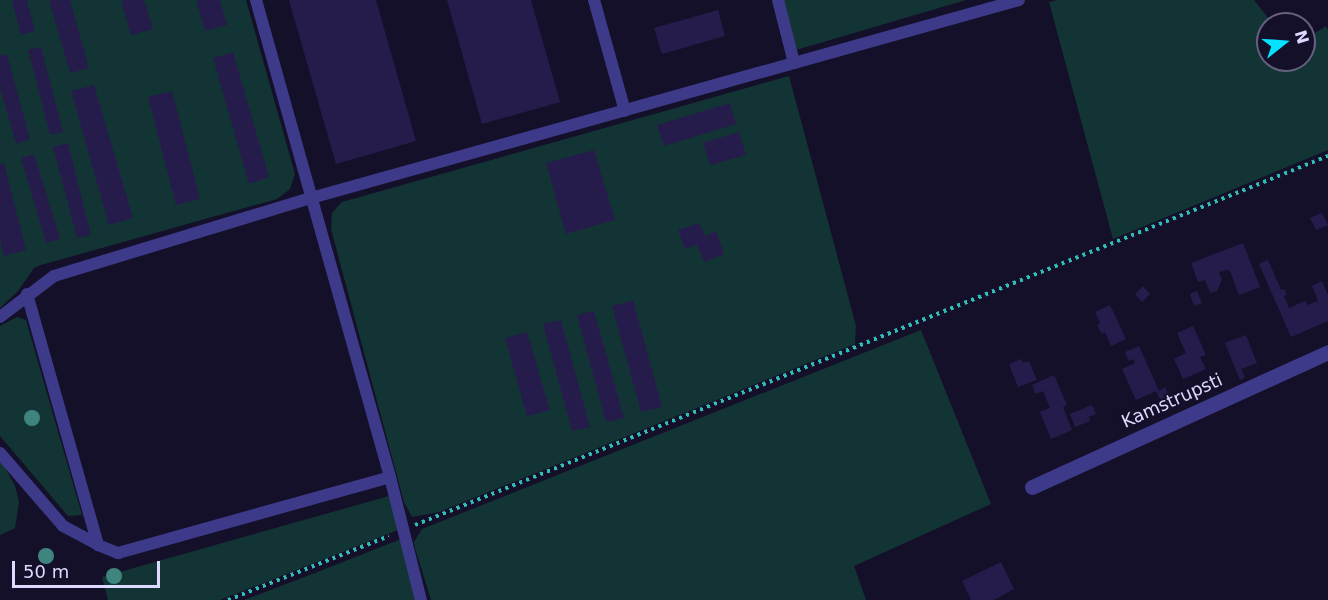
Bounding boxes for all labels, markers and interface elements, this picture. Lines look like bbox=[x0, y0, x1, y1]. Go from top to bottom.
north arrow bbox=[1256, 12, 1316, 72]
text: N bbox=[1291, 28, 1313, 46]
street label: Kamstrupsti bbox=[1118, 369, 1226, 433]
scale bar bbox=[15, 549, 164, 587]
text: 50 m bbox=[23, 561, 69, 582]

